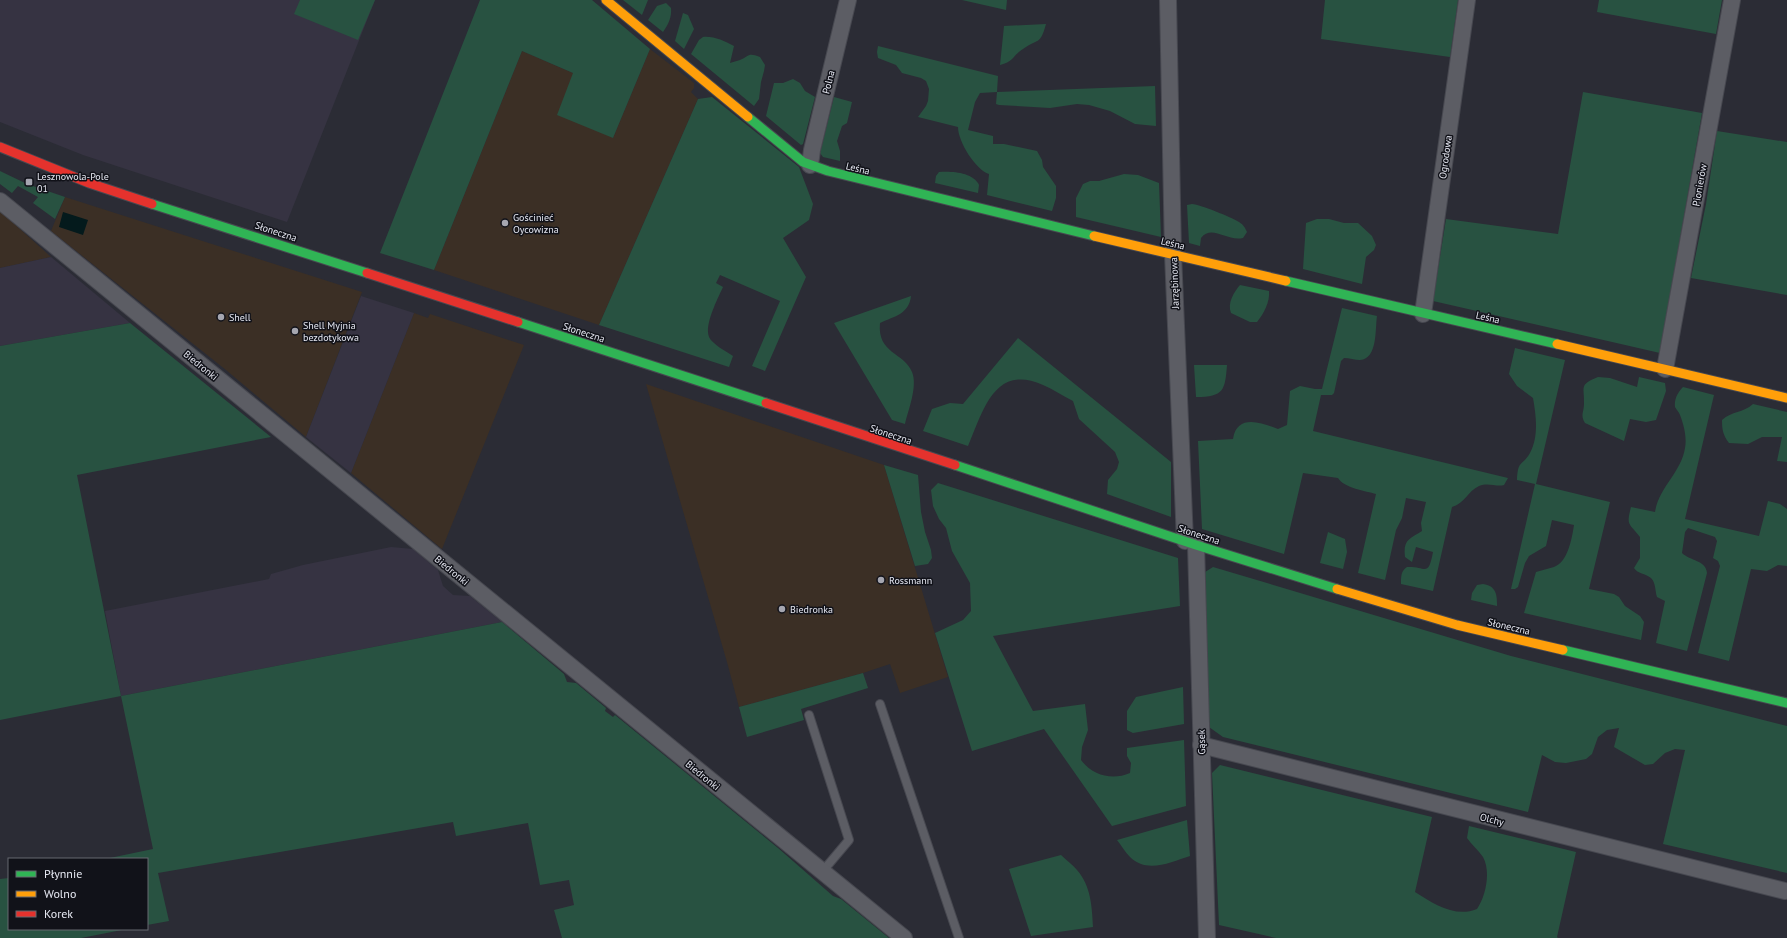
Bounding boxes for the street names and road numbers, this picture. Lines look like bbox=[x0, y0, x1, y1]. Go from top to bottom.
street label: Polna bbox=[819, 69, 838, 95]
street label: Ogrodowa bbox=[1436, 134, 1455, 180]
street label: Leśna bbox=[845, 159, 871, 178]
street label: Pionierów bbox=[1689, 162, 1710, 207]
street label: Słoneczna bbox=[253, 219, 298, 244]
street label: Leśna bbox=[1160, 234, 1186, 253]
street label: Jarzębinowa bbox=[1167, 257, 1182, 310]
street label: Leśna bbox=[1475, 308, 1501, 327]
street label: Słoneczna bbox=[561, 320, 606, 345]
street label: Biedronki bbox=[181, 348, 221, 383]
street label: Słoneczna bbox=[868, 422, 913, 447]
street label: Słoneczna bbox=[1176, 522, 1221, 547]
street label: Biedronki bbox=[432, 553, 472, 588]
street label: Słoneczna bbox=[1486, 615, 1531, 638]
street label: Gąsek bbox=[1195, 729, 1208, 755]
street label: Biedronki bbox=[683, 758, 723, 793]
street label: Olchy bbox=[1478, 810, 1506, 829]

